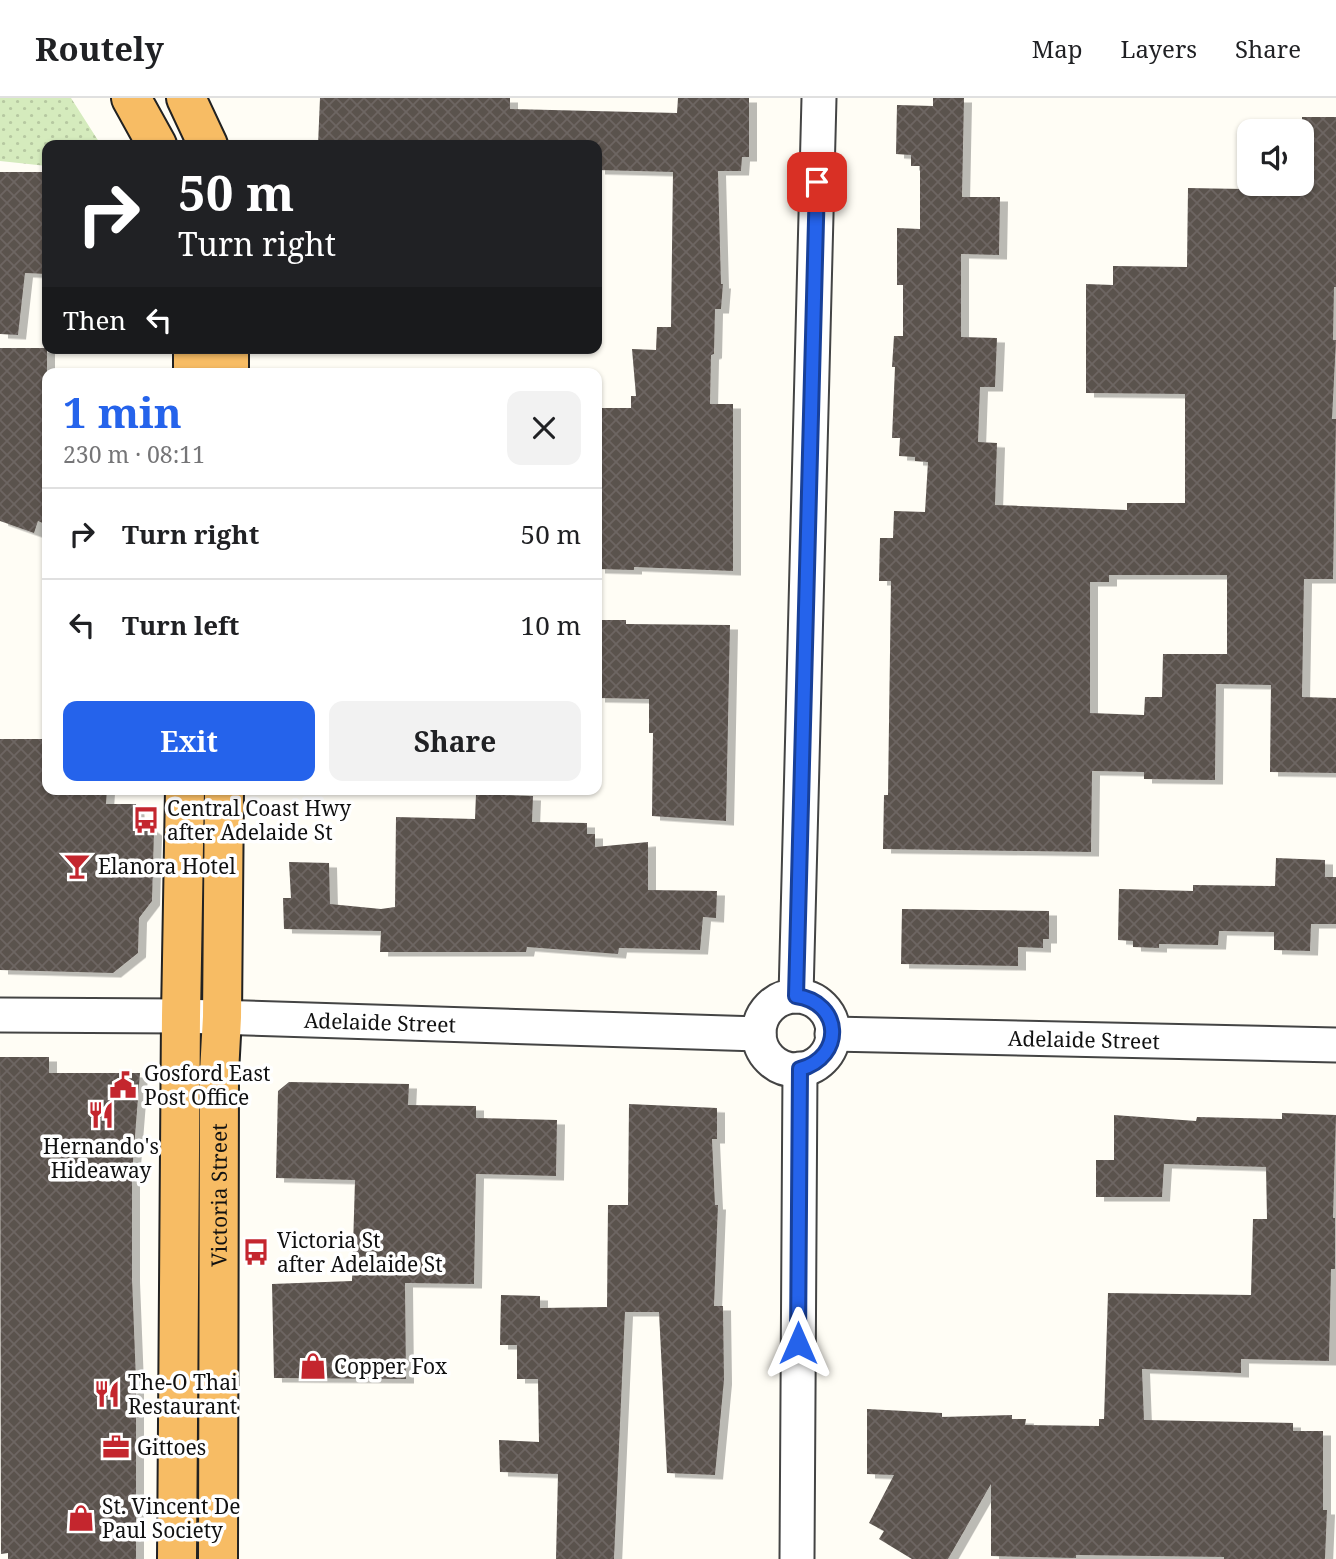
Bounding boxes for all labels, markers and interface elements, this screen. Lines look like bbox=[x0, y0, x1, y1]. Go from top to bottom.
text: Routely bbox=[35, 26, 164, 71]
text: Map bbox=[1032, 32, 1083, 65]
text: Layers bbox=[1121, 32, 1197, 65]
text: Share bbox=[1235, 32, 1301, 65]
map controls bbox=[1237, 119, 1314, 196]
button: sound bbox=[1237, 119, 1314, 196]
pin bbox=[787, 152, 847, 212]
text: 50 m bbox=[178, 159, 294, 225]
icon: arrive bbox=[798, 163, 836, 201]
icon: right bbox=[63, 168, 154, 259]
text: Turn right bbox=[178, 222, 336, 265]
icon: left bbox=[140, 301, 178, 339]
text: Then bbox=[63, 302, 126, 338]
text: 1 min bbox=[63, 383, 182, 440]
button: close bbox=[507, 391, 581, 465]
text: 230 m · 08:11 bbox=[63, 438, 205, 470]
icon: right bbox=[63, 515, 101, 553]
text: Turn right bbox=[122, 516, 259, 552]
text: 50 m bbox=[521, 516, 581, 552]
icon: left bbox=[63, 606, 101, 644]
text: Turn left bbox=[122, 607, 239, 643]
text: 10 m bbox=[521, 607, 581, 643]
button: Exit bbox=[63, 701, 315, 781]
button: Share bbox=[329, 701, 581, 781]
place label: Central Coast Hwy after Adelaide St bbox=[167, 794, 351, 846]
bus stop icon: Central Coast Hwy after Adelaide St bbox=[131, 805, 161, 835]
bar icon: Elanora Hotel bbox=[62, 851, 92, 881]
place label: Elanora Hotel bbox=[98, 852, 236, 880]
street label: Adelaide Street bbox=[304, 1006, 456, 1039]
street label: Adelaide Street bbox=[1008, 1024, 1160, 1055]
place label: Gosford East Post Office bbox=[144, 1059, 270, 1111]
public building icon: Gosford East Post Office bbox=[108, 1070, 138, 1100]
restaurant icon: Hernando's Hideaway bbox=[86, 1100, 116, 1130]
street label: Victoria Street bbox=[205, 1123, 233, 1267]
place label: Hernando's Hideaway bbox=[43, 1132, 159, 1184]
place label: Victoria St after Adelaide St bbox=[277, 1226, 443, 1278]
bus stop icon: Victoria St after Adelaide St bbox=[241, 1237, 271, 1267]
position arrow bbox=[761, 1306, 835, 1380]
shop icon: Copper Fox bbox=[298, 1351, 328, 1381]
place label: Copper Fox bbox=[334, 1352, 448, 1380]
place label: The-O Thai Restaurant bbox=[128, 1368, 238, 1420]
restaurant icon: The-O Thai Restaurant bbox=[92, 1379, 122, 1409]
office icon: Gittoes bbox=[101, 1432, 131, 1462]
place label: Gittoes bbox=[137, 1433, 206, 1461]
place label: St. Vincent De Paul Society bbox=[102, 1492, 240, 1544]
shop icon: St. Vincent De Paul Society bbox=[66, 1503, 96, 1533]

